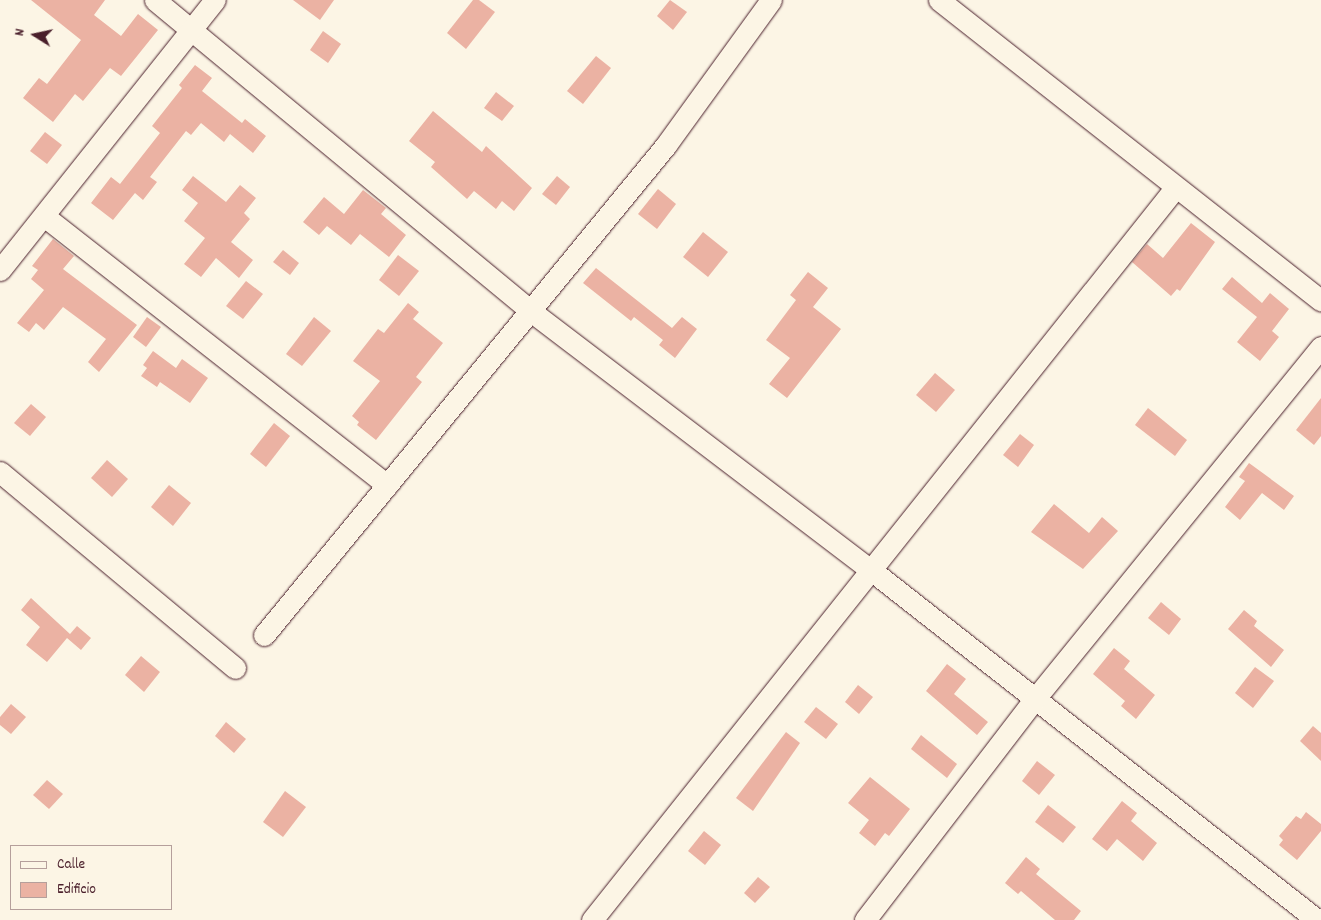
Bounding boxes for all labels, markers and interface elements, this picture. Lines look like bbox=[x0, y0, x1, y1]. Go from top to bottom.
north arrow bbox=[10, 10, 60, 60]
text: N bbox=[10, 27, 31, 38]
legend bbox=[10, 845, 172, 910]
text: Calle bbox=[57, 854, 85, 876]
text: Edificio bbox=[57, 879, 96, 901]

